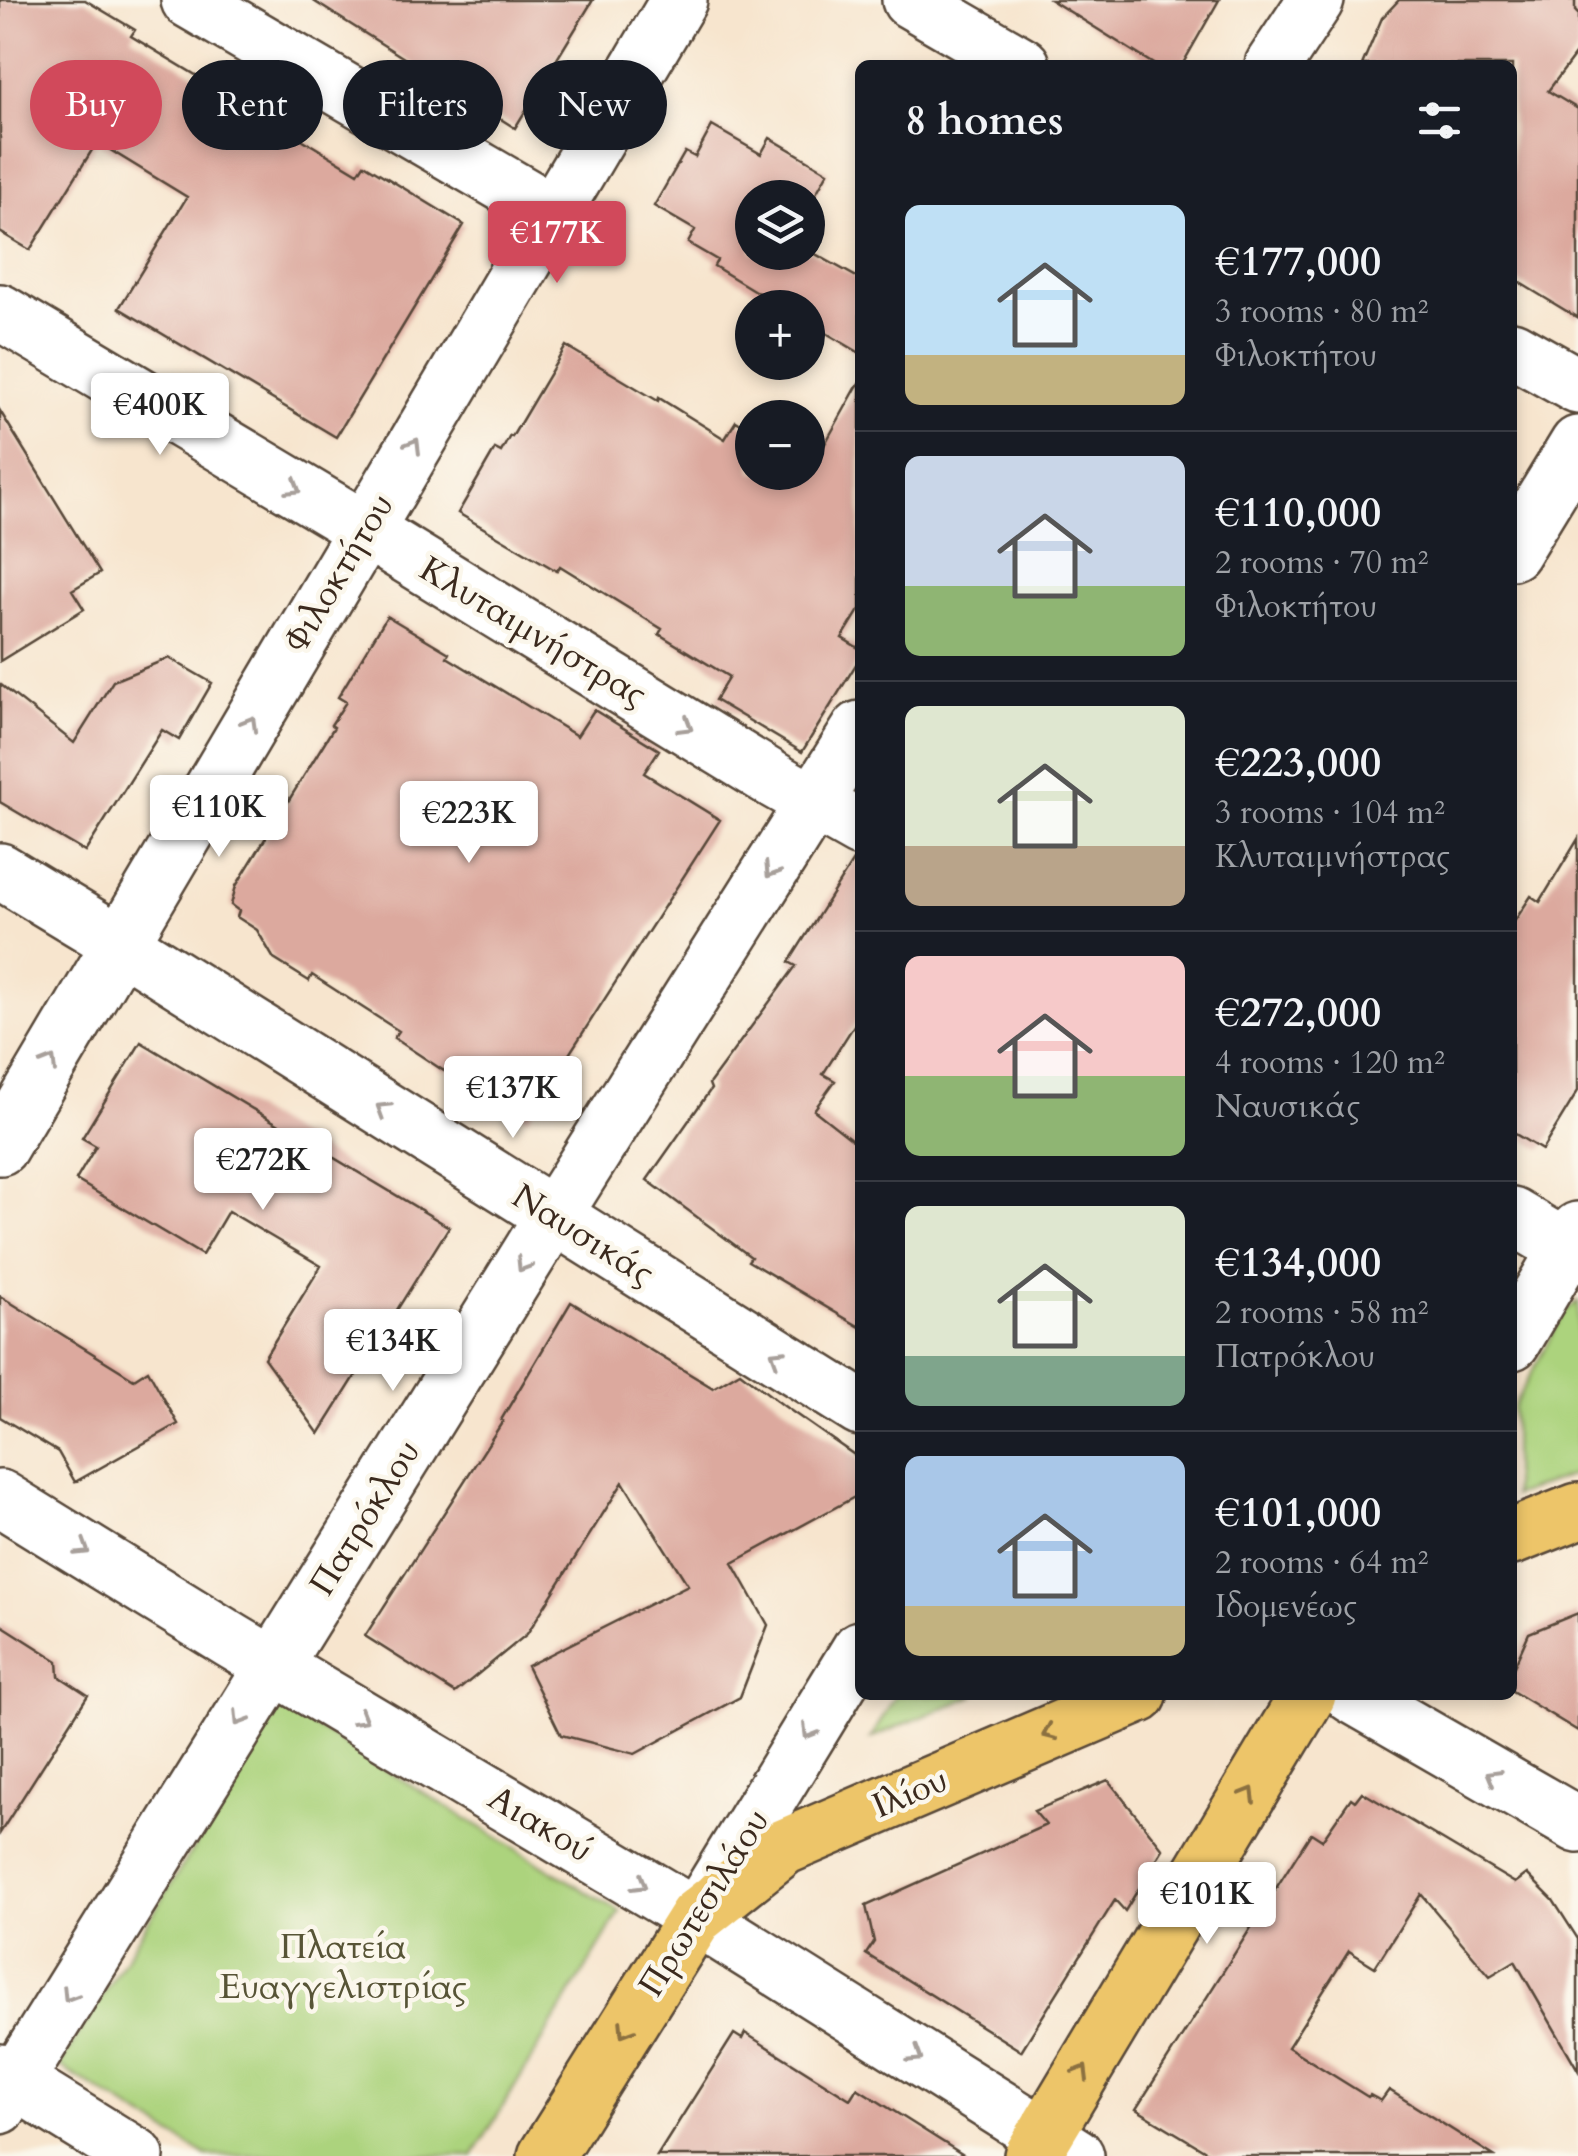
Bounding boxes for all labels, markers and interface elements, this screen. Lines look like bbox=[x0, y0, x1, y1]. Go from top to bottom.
chip: Buy bbox=[30, 60, 162, 150]
chip: Rent bbox=[182, 60, 323, 150]
chip: Filters bbox=[343, 60, 503, 150]
chip: New bbox=[523, 60, 667, 150]
text: 8 homes bbox=[905, 92, 1063, 149]
icon: filters bbox=[1412, 93, 1467, 148]
map controls bbox=[735, 180, 825, 490]
button: layers bbox=[735, 180, 825, 270]
pin: €177K bbox=[487, 201, 627, 286]
text: €177K bbox=[510, 211, 604, 255]
text: €177,000 bbox=[1215, 233, 1381, 290]
icon: home bbox=[985, 245, 1105, 365]
button: + bbox=[735, 290, 825, 380]
text: 3 rooms · 80 m² bbox=[1215, 290, 1428, 334]
text: Φιλοκτήτου bbox=[1215, 334, 1377, 378]
pin: €400K bbox=[90, 373, 230, 458]
text: €400K bbox=[113, 383, 207, 427]
button: − bbox=[735, 400, 825, 490]
one-way arrow bbox=[402, 438, 421, 456]
one-way arrow bbox=[283, 476, 301, 495]
text: €110,000 bbox=[1215, 484, 1381, 541]
street label: Φιλοκτήτου bbox=[273, 485, 405, 661]
icon: home bbox=[985, 496, 1105, 616]
text: 2 rooms · 70 m² bbox=[1215, 541, 1428, 585]
street label: Κλυταιμνήστρας bbox=[411, 545, 655, 719]
text: Φιλοκτήτου bbox=[1215, 585, 1377, 629]
one-way arrow bbox=[675, 714, 693, 733]
one-way arrow bbox=[238, 716, 258, 734]
text: €223,000 bbox=[1215, 734, 1381, 791]
icon: home bbox=[985, 746, 1105, 866]
pin: €110K bbox=[149, 775, 289, 860]
pin: €223K bbox=[399, 781, 539, 866]
text: €110K bbox=[172, 785, 266, 829]
text: €223K bbox=[422, 791, 516, 835]
text: 3 rooms · 104 m² bbox=[1215, 791, 1445, 835]
text: Κλυταιμνήστρας bbox=[1215, 835, 1450, 879]
one-way arrow bbox=[765, 861, 784, 879]
text: €272,000 bbox=[1215, 984, 1381, 1041]
icon: home bbox=[985, 996, 1105, 1116]
text: 4 rooms · 120 m² bbox=[1215, 1041, 1445, 1085]
one-way arrow bbox=[38, 1056, 57, 1074]
pin: €137K bbox=[443, 1056, 583, 1141]
text: €137K bbox=[466, 1066, 560, 1110]
text: Ναυσικάς bbox=[1215, 1085, 1360, 1129]
one-way arrow bbox=[376, 1103, 394, 1122]
pin: €272K bbox=[193, 1128, 333, 1213]
text: €272K bbox=[216, 1138, 310, 1182]
street label: Ναυσικάς bbox=[503, 1173, 663, 1297]
text: €134,000 bbox=[1215, 1234, 1381, 1291]
icon: home bbox=[985, 1246, 1105, 1366]
one-way arrow bbox=[516, 1254, 535, 1272]
text: 2 rooms · 58 m² bbox=[1215, 1291, 1428, 1335]
pin: €134K bbox=[323, 1309, 463, 1394]
text: €134K bbox=[346, 1319, 440, 1363]
text: Πατρόκλου bbox=[1215, 1335, 1375, 1379]
one-way arrow bbox=[770, 1350, 788, 1369]
street label: Πατρόκλου bbox=[298, 1431, 432, 1605]
text: €101,000 bbox=[1215, 1484, 1381, 1541]
icon: home bbox=[985, 1496, 1105, 1616]
one-way arrow bbox=[72, 1537, 90, 1556]
text: 2 rooms · 64 m² bbox=[1215, 1541, 1428, 1585]
text: Ιδομενέως bbox=[1215, 1585, 1357, 1629]
one-way arrow bbox=[350, 1705, 368, 1725]
one-way arrow bbox=[233, 1708, 252, 1726]
one-way arrow bbox=[802, 1721, 821, 1739]
one-way arrow bbox=[1041, 1722, 1059, 1742]
street label: Ιλίου bbox=[865, 1756, 955, 1830]
one-way arrow bbox=[1486, 1769, 1504, 1789]
street label: Αιακού bbox=[479, 1774, 601, 1874]
one-way arrow bbox=[1237, 1787, 1256, 1805]
street label: Πρωτεσιλάου bbox=[627, 1800, 781, 2006]
pin: €101K bbox=[1137, 1862, 1277, 1947]
one-way arrow bbox=[629, 1872, 647, 1891]
text: €101K bbox=[1160, 1872, 1254, 1916]
park label: Πλατεία Ευαγγελιστρίας bbox=[219, 1923, 467, 2011]
one-way arrow bbox=[62, 1984, 81, 2002]
one-way arrow bbox=[619, 2019, 638, 2037]
one-way arrow bbox=[905, 2044, 923, 2063]
one-way arrow bbox=[1070, 2065, 1089, 2083]

